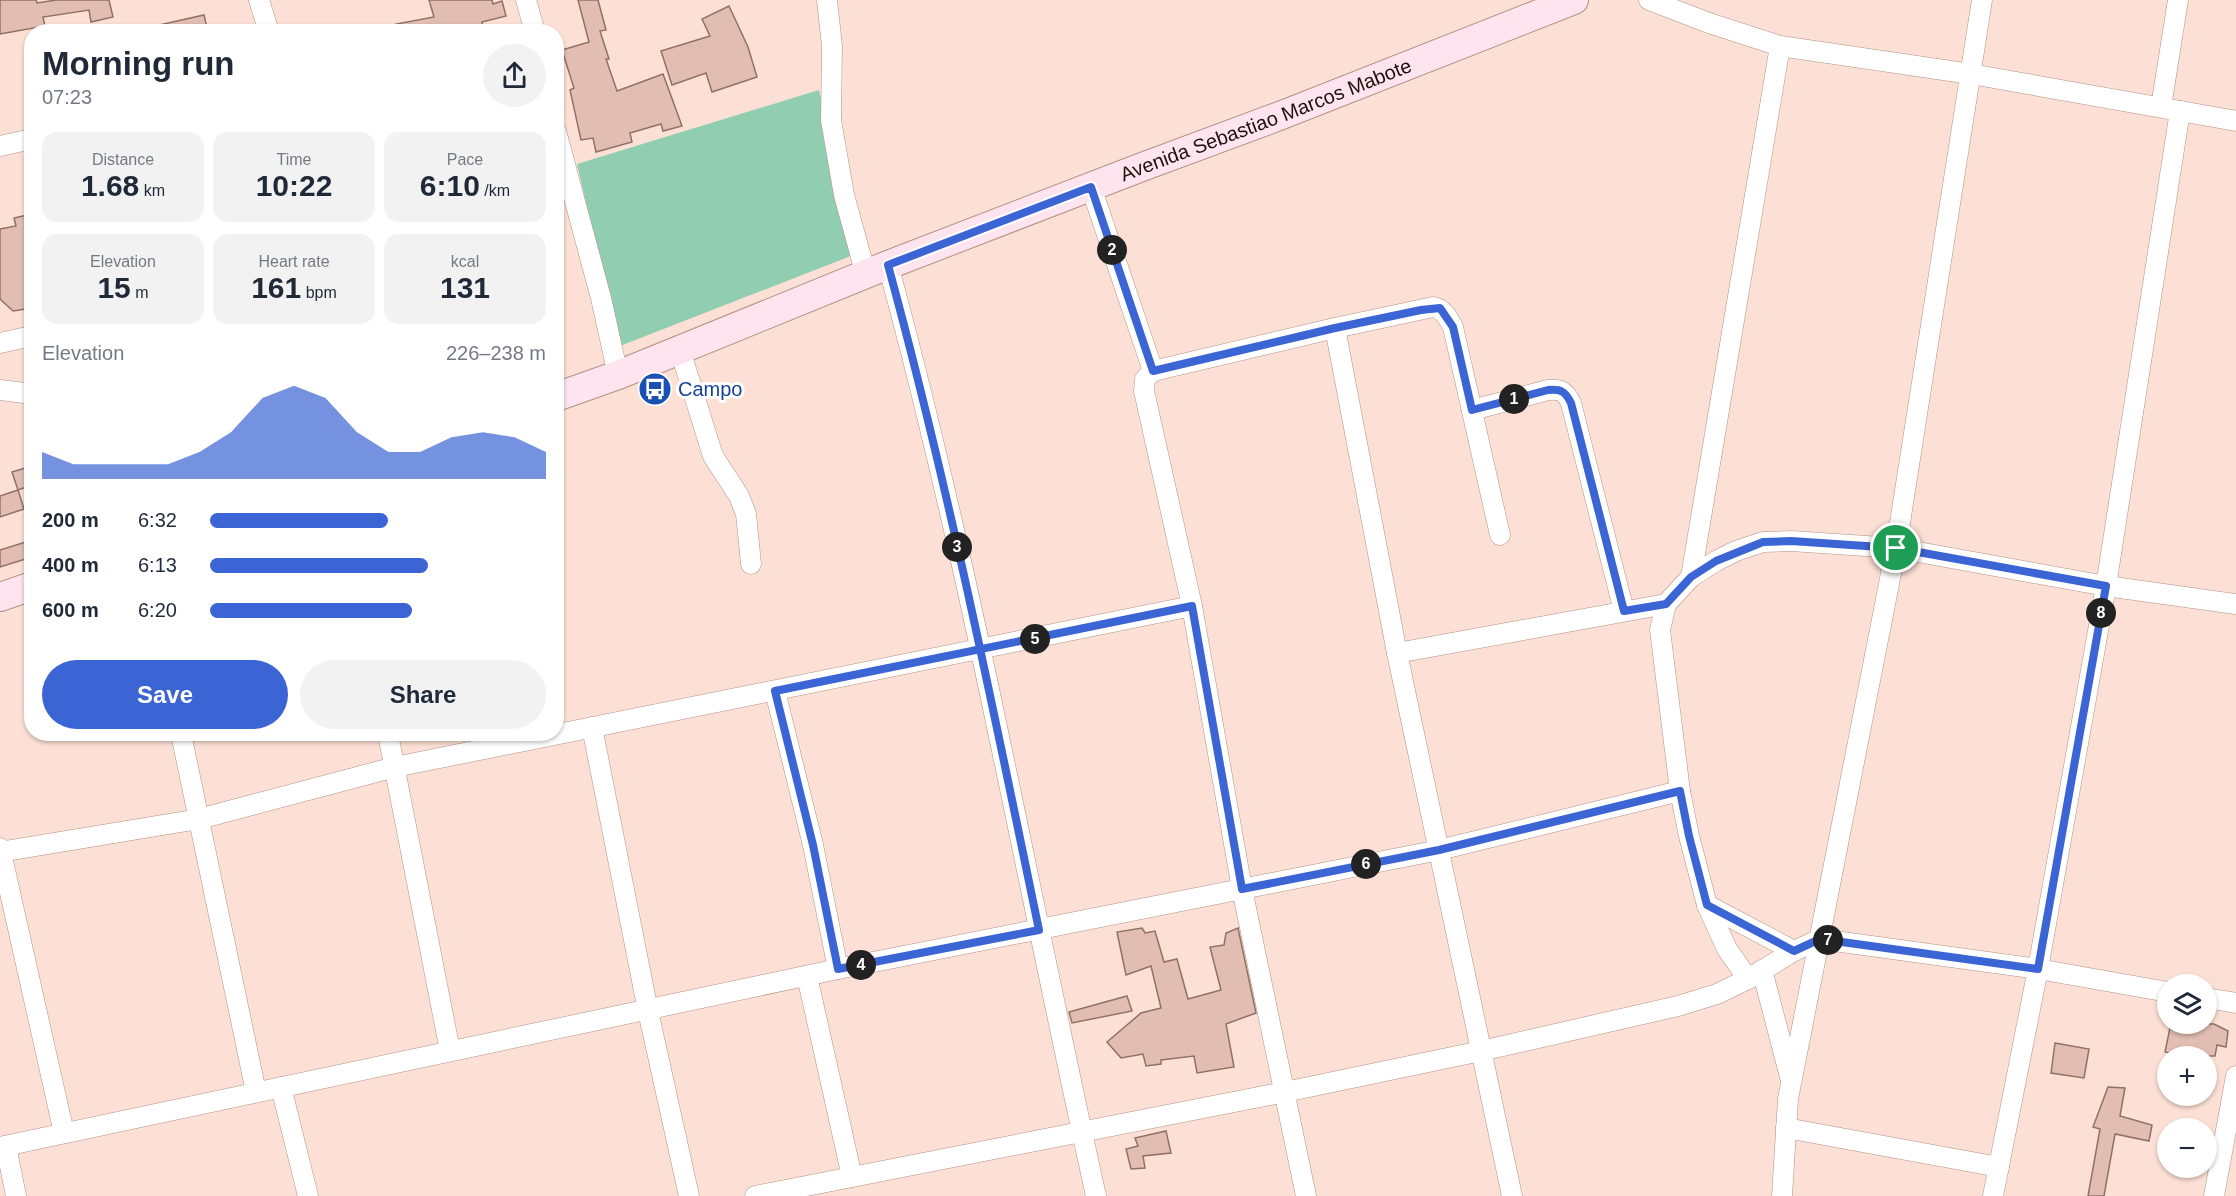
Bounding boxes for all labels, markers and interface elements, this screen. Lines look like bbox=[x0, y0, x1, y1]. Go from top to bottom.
button: share bbox=[483, 44, 546, 107]
text: Morning run bbox=[42, 45, 234, 82]
street label: Avenida Sebastiao Marcos Mabote bbox=[1117, 54, 1414, 185]
text: 07:23 bbox=[42, 86, 92, 108]
text: Distance bbox=[92, 151, 154, 168]
text: Time bbox=[277, 151, 311, 168]
text: Pace bbox=[447, 151, 483, 168]
text: 1.68 bbox=[81, 169, 139, 202]
text: 10:22 bbox=[256, 169, 332, 202]
text: 6:10 bbox=[420, 169, 480, 202]
text: km bbox=[139, 182, 165, 199]
text: /km bbox=[480, 182, 510, 199]
pin: 2 bbox=[1097, 235, 1127, 265]
text: 2 bbox=[1108, 241, 1116, 258]
text: Elevation bbox=[90, 253, 156, 270]
text: Heart rate bbox=[258, 253, 330, 270]
text: kcal bbox=[451, 253, 479, 270]
text: 15 bbox=[97, 271, 131, 304]
text: 161 bbox=[251, 271, 301, 304]
text: 131 bbox=[440, 271, 490, 304]
text: m bbox=[131, 284, 149, 301]
text: bpm bbox=[301, 284, 337, 301]
text: Elevation bbox=[42, 342, 124, 364]
text: 226–238 m bbox=[446, 342, 546, 364]
bus stop icon: Campo bbox=[637, 371, 673, 407]
place label: Campo bbox=[678, 378, 742, 400]
pin: 1 bbox=[1499, 384, 1529, 414]
text: 1 bbox=[1510, 390, 1518, 407]
text: 200 m bbox=[42, 509, 99, 531]
text: 6:32 bbox=[138, 509, 177, 531]
pin bbox=[1870, 522, 1921, 573]
icon: arrive bbox=[1879, 531, 1912, 564]
pin: 3 bbox=[942, 532, 972, 562]
text: 3 bbox=[953, 538, 961, 555]
text: 400 m bbox=[42, 554, 99, 576]
text: 6:13 bbox=[138, 554, 177, 576]
pin: 8 bbox=[2086, 598, 2116, 628]
text: 600 m bbox=[42, 599, 99, 621]
text: 6:20 bbox=[138, 599, 177, 621]
text: 8 bbox=[2097, 604, 2105, 621]
pin: 5 bbox=[1020, 624, 1050, 654]
text: 5 bbox=[1031, 630, 1039, 647]
button: Save bbox=[42, 660, 288, 729]
button: Share bbox=[300, 660, 546, 729]
pin: 6 bbox=[1351, 849, 1381, 879]
text: 6 bbox=[1362, 855, 1370, 872]
pin: 7 bbox=[1813, 925, 1843, 955]
text: 7 bbox=[1824, 931, 1832, 948]
pin: 4 bbox=[846, 950, 876, 980]
text: 4 bbox=[857, 956, 865, 973]
map controls bbox=[2157, 974, 2217, 1178]
button: layers bbox=[2157, 974, 2217, 1034]
button: + bbox=[2157, 1046, 2217, 1106]
button: − bbox=[2157, 1118, 2217, 1178]

